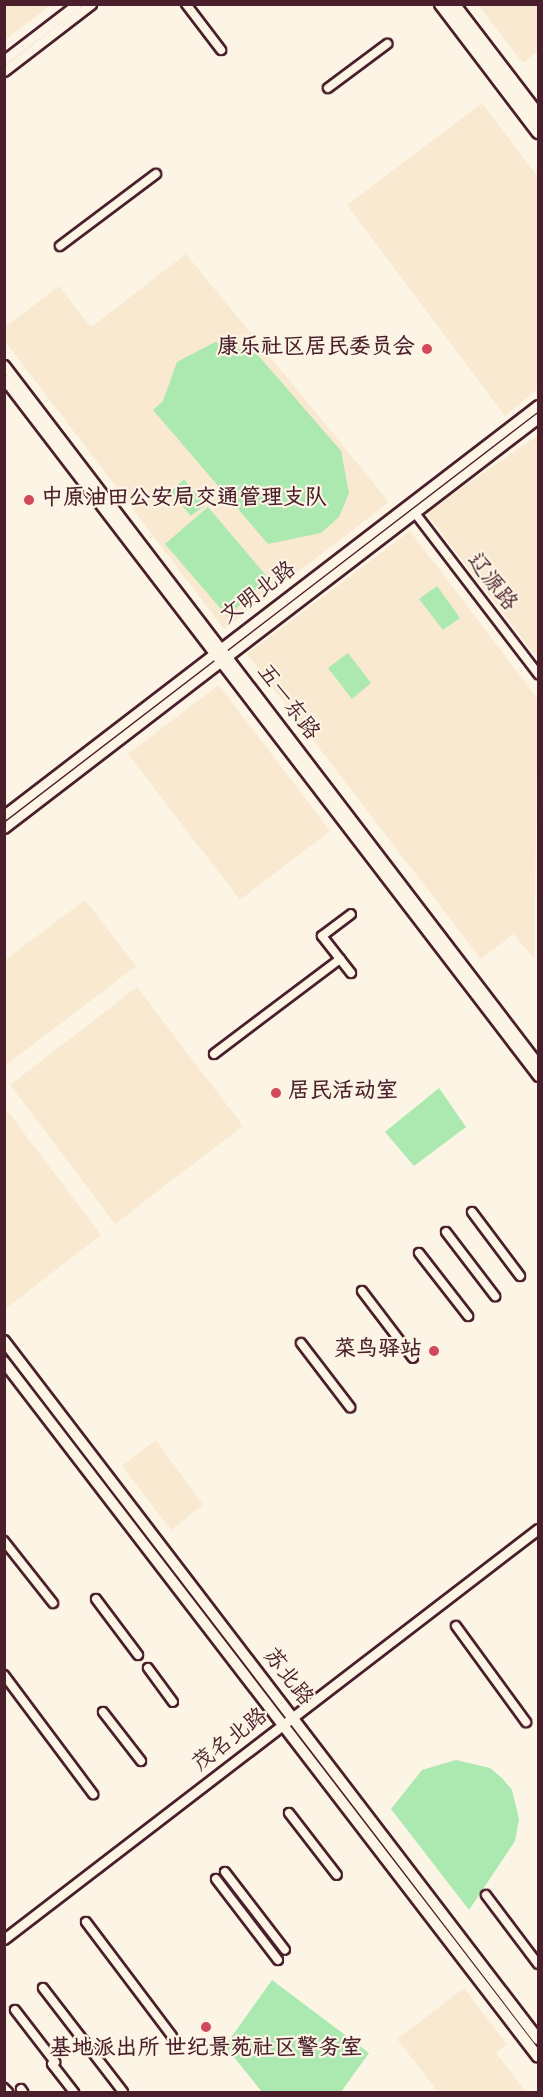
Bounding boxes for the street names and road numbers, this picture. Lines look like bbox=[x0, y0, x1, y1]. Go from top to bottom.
street label: 辽源路 bbox=[460, 549, 522, 617]
street label: 文明北路 bbox=[216, 557, 302, 631]
street label: 五一东路 bbox=[250, 660, 324, 746]
street label: 苏北路 bbox=[256, 1644, 318, 1712]
street label: 茂名北路 bbox=[188, 1704, 274, 1778]

